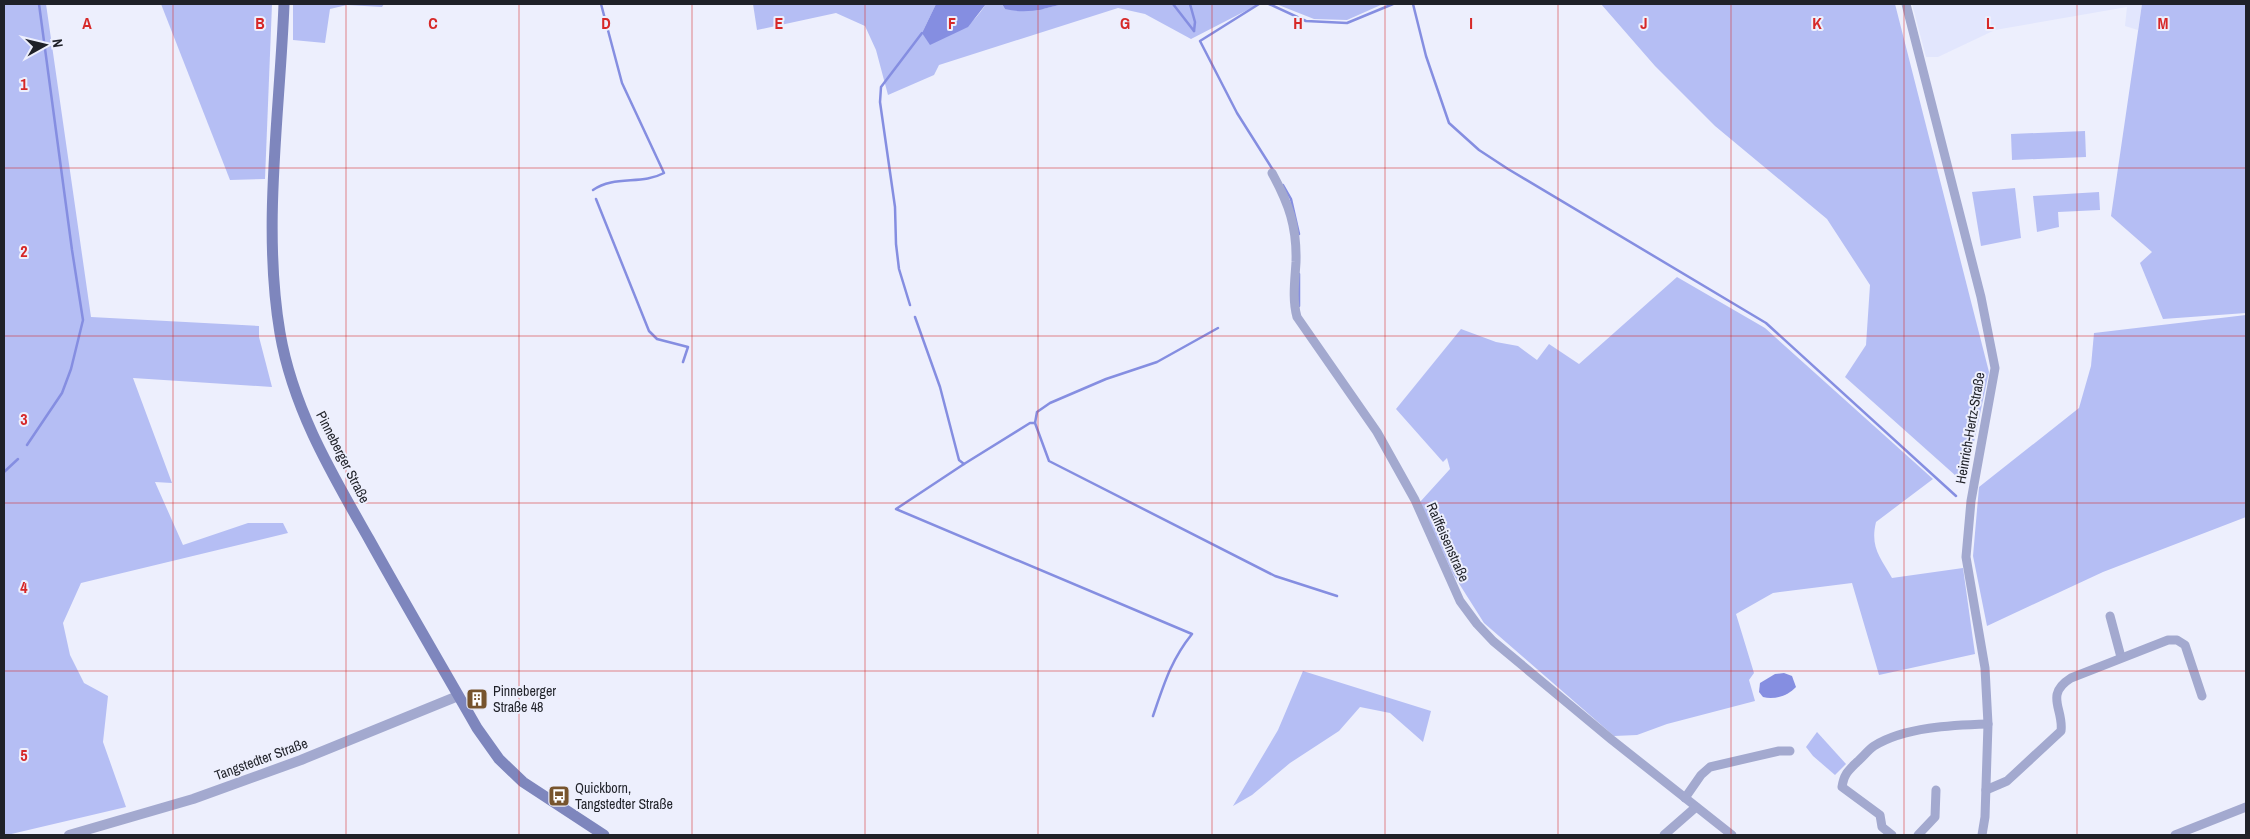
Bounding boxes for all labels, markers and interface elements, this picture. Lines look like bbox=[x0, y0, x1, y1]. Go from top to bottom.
text: A bbox=[82, 12, 92, 34]
text: B bbox=[255, 12, 265, 34]
text: C bbox=[428, 12, 438, 34]
text: D bbox=[601, 12, 611, 34]
text: E bbox=[775, 12, 784, 34]
text: F bbox=[948, 12, 956, 34]
text: G bbox=[1120, 12, 1130, 34]
text: H bbox=[1293, 12, 1303, 34]
text: I bbox=[1469, 12, 1473, 34]
text: J bbox=[1640, 12, 1648, 34]
text: K bbox=[1812, 12, 1822, 34]
text: L bbox=[1986, 12, 1994, 34]
text: M bbox=[2158, 12, 2169, 34]
north arrow bbox=[20, 20, 70, 70]
text: N bbox=[48, 38, 67, 49]
text: 1 bbox=[20, 73, 28, 95]
text: 2 bbox=[20, 240, 28, 262]
street label: Heinrich-Hertz-Straße bbox=[1951, 371, 1989, 485]
text: 3 bbox=[20, 408, 28, 430]
street label: Pinneberger Straße bbox=[312, 408, 374, 506]
street label: Raiffeisenstraße bbox=[1423, 500, 1473, 584]
text: 4 bbox=[20, 576, 28, 598]
place label: Pinneberger Straße 48 bbox=[493, 682, 556, 716]
building icon: Pinneberger Straße 48 bbox=[465, 687, 489, 711]
street label: Tangstedter Straße bbox=[212, 734, 310, 784]
text: 5 bbox=[20, 744, 28, 766]
place label: Quickborn, Tangstedter Straße bbox=[575, 779, 673, 813]
bus stop icon: Quickborn, Tangstedter Straße bbox=[547, 784, 571, 808]

